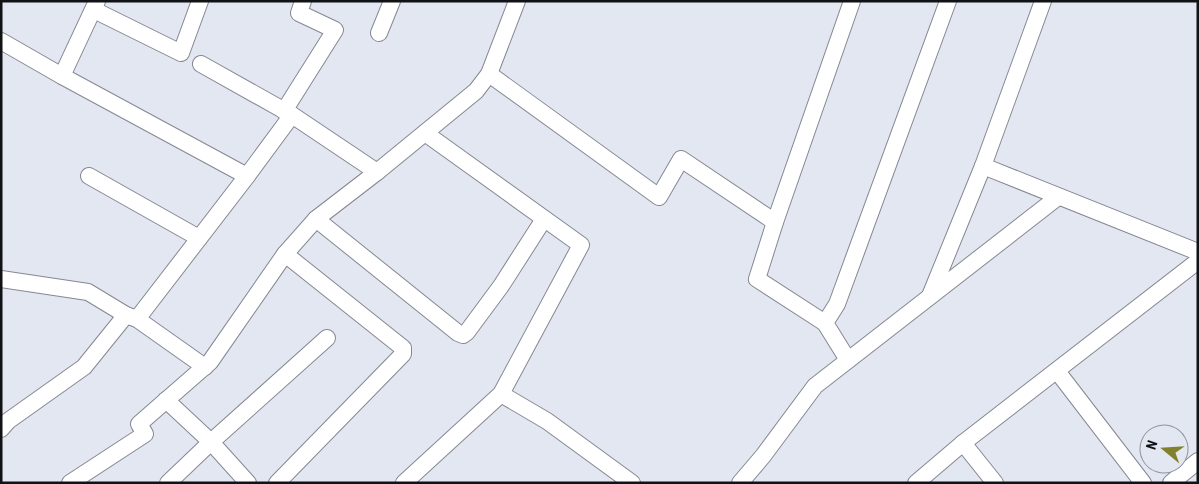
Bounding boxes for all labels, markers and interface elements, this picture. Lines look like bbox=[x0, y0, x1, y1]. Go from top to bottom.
north arrow bbox=[1139, 424, 1189, 474]
text: N bbox=[1143, 438, 1161, 452]

